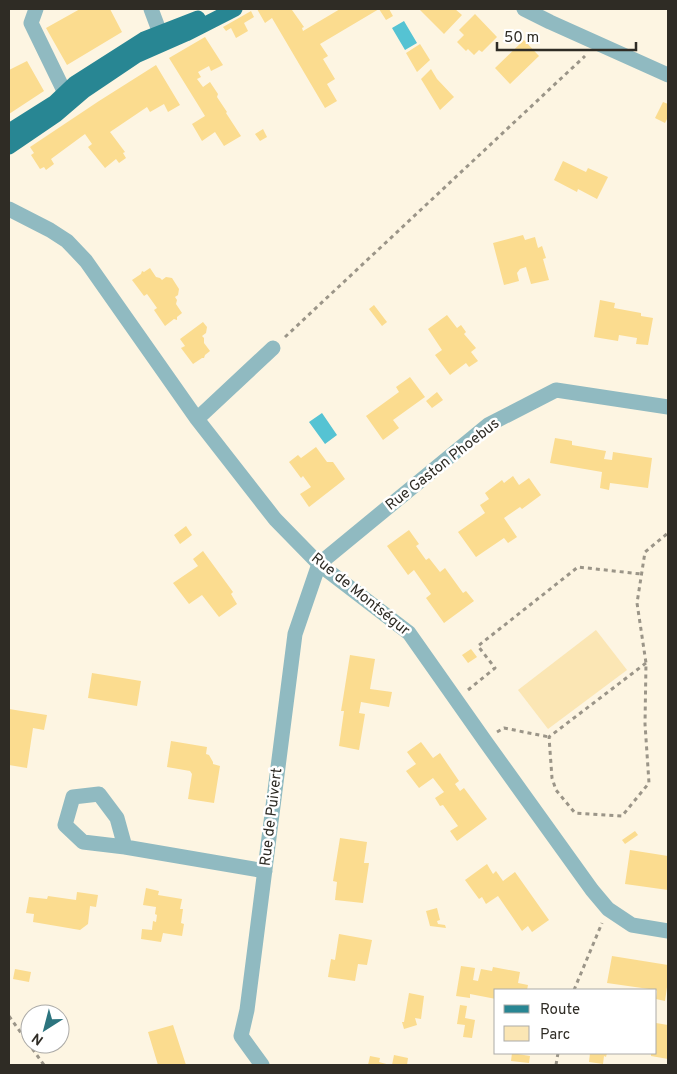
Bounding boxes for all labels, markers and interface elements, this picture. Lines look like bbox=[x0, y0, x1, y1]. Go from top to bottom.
scale bar bbox=[497, 20, 636, 52]
text: 50 m bbox=[504, 29, 539, 48]
street label: Rue Gaston Phoebus bbox=[382, 415, 504, 515]
street label: Rue de Montségur bbox=[307, 549, 413, 641]
street label: Rue de Puivert bbox=[257, 767, 287, 867]
legend bbox=[494, 989, 657, 1054]
text: Route bbox=[540, 1001, 580, 1020]
north arrow bbox=[20, 1004, 70, 1054]
text: Parc bbox=[540, 1026, 570, 1045]
text: N bbox=[29, 1028, 47, 1048]

